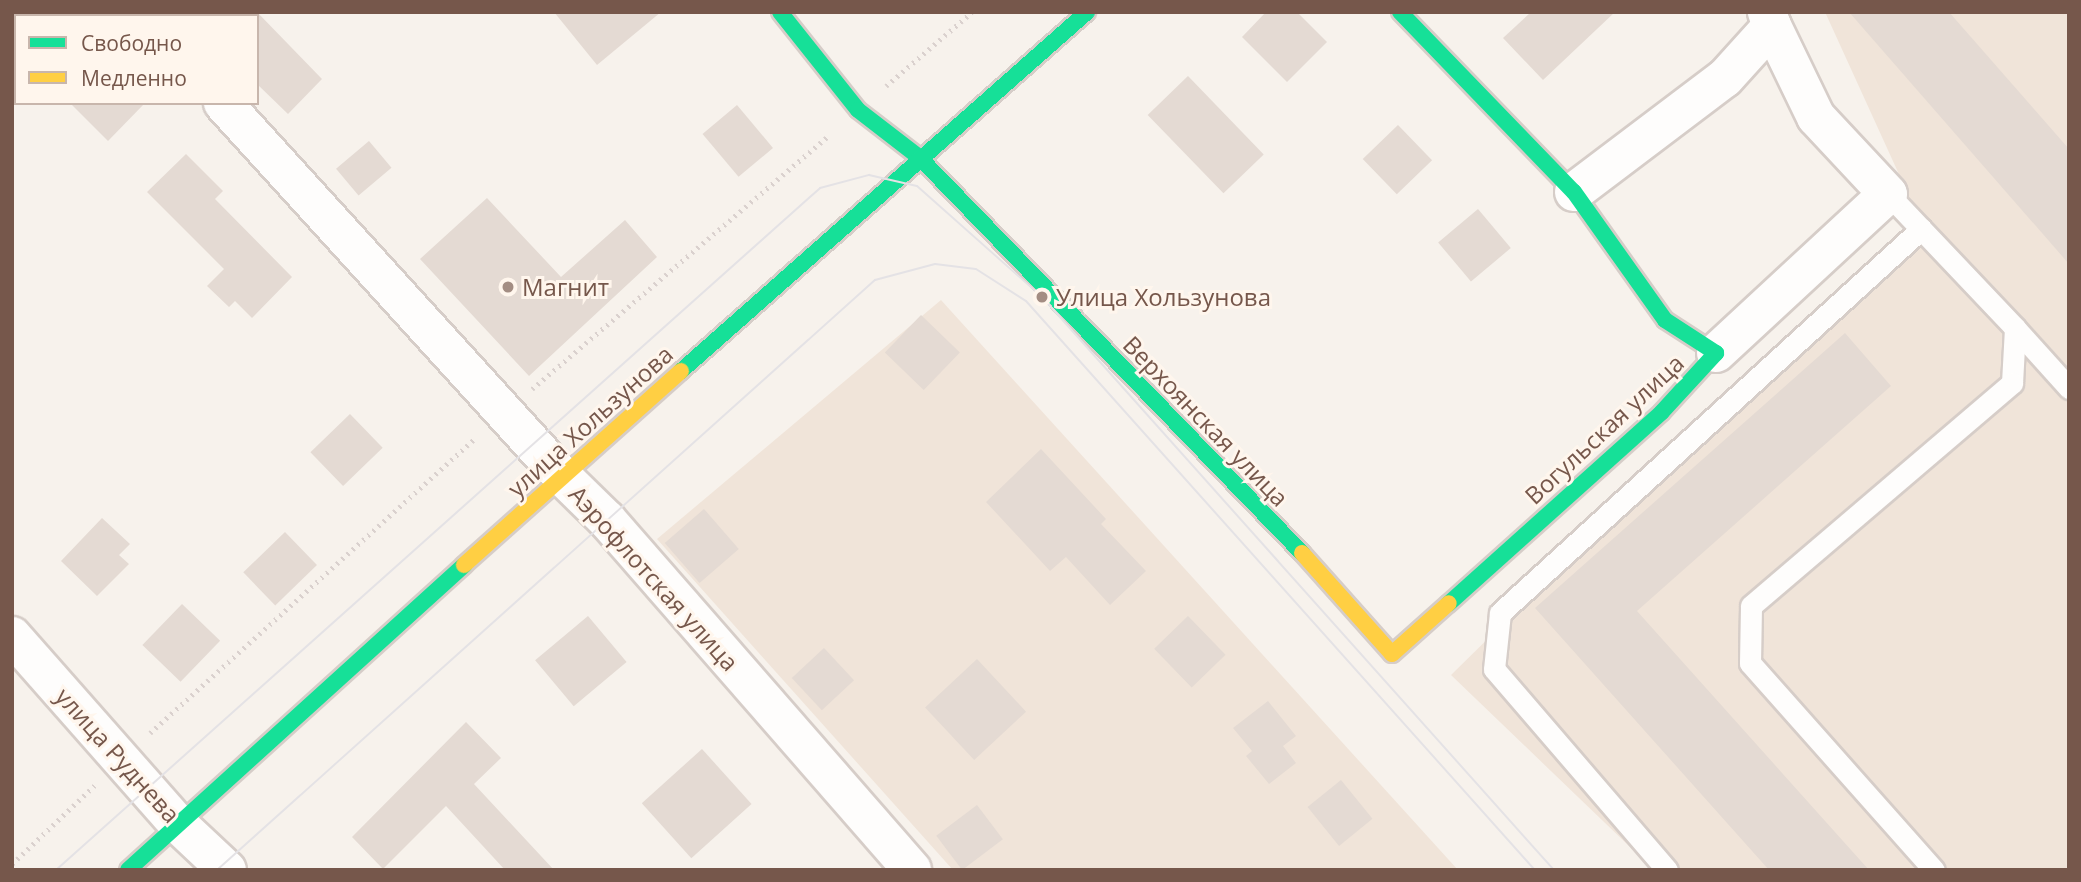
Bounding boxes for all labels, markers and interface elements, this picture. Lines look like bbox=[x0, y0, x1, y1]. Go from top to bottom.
legend bbox=[14, 14, 259, 105]
text: Свободно bbox=[81, 29, 182, 57]
text: Медленно bbox=[81, 64, 187, 92]
place label: Магнит bbox=[522, 273, 609, 301]
marker: Магнит bbox=[500, 279, 516, 295]
place label: Улица Хользунова bbox=[1056, 283, 1271, 311]
marker: Улица Хользунова bbox=[1034, 289, 1050, 305]
street label: Верхоянская улица bbox=[1117, 330, 1295, 512]
street label: улица Хользунова bbox=[502, 339, 678, 503]
street label: Вогульская улица bbox=[1519, 348, 1689, 510]
street label: Аэрофлотская улица bbox=[563, 480, 745, 676]
street label: улица Руднева bbox=[50, 682, 186, 828]

